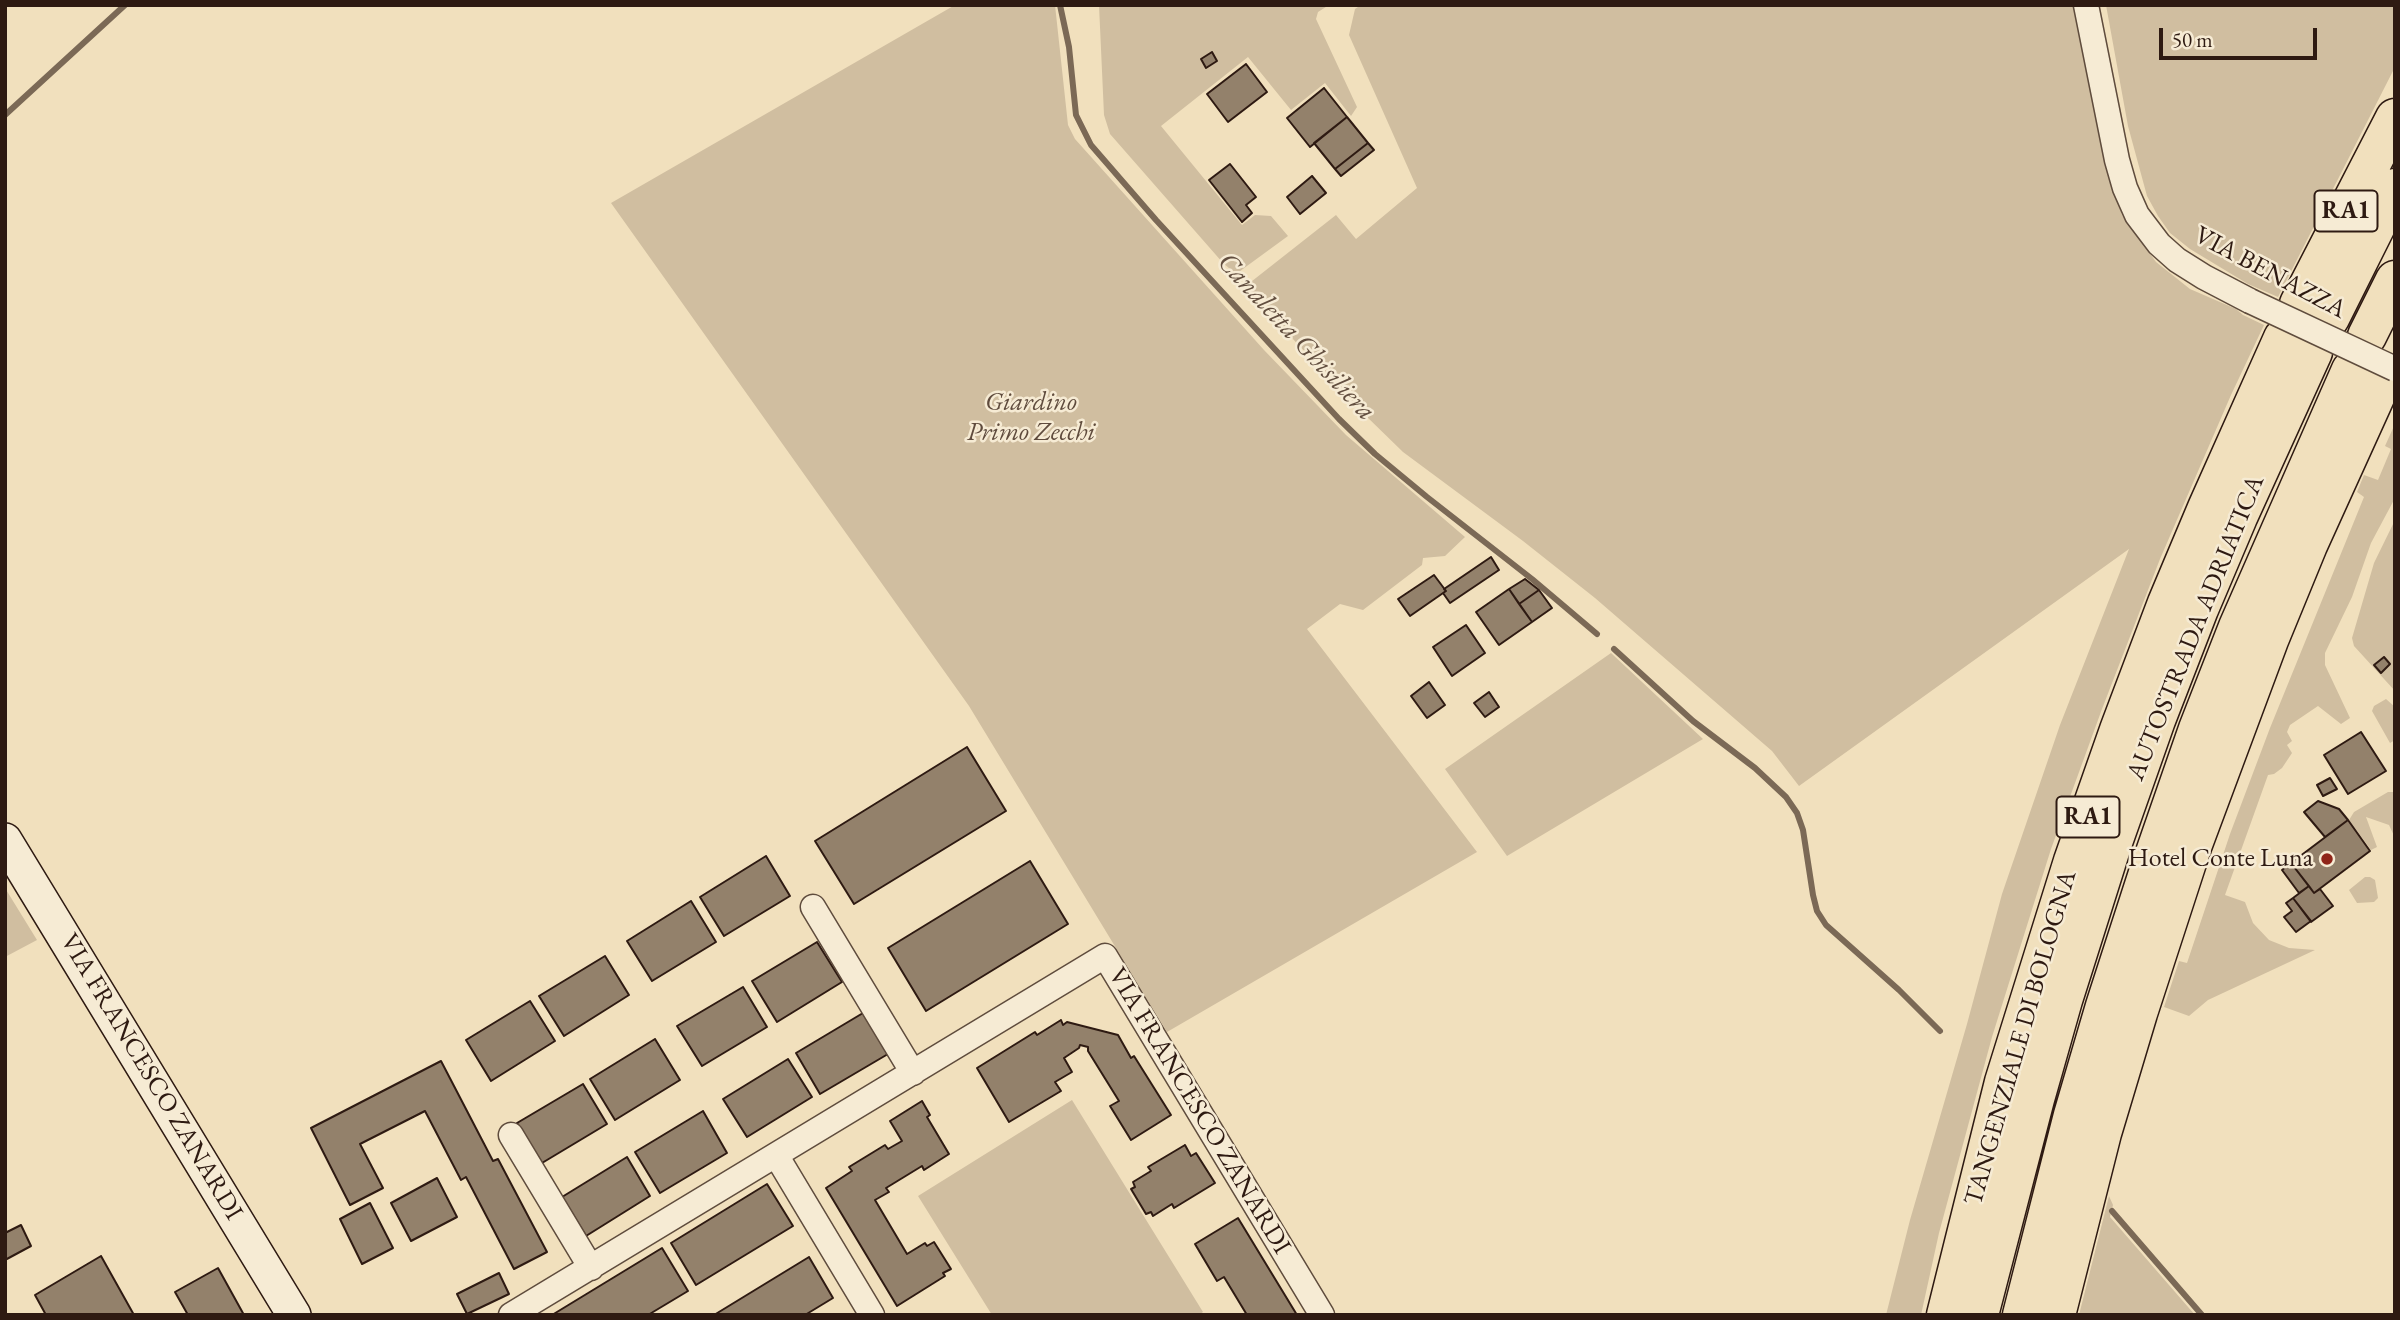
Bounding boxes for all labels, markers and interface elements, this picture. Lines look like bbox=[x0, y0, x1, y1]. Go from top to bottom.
scale bar bbox=[2162, 14, 2320, 58]
text: 50 m bbox=[2172, 26, 2213, 53]
road number: RA1 bbox=[2314, 190, 2378, 232]
street label: VIA BENAZZA bbox=[2189, 220, 2351, 326]
water label: Canaletta Ghisiliera bbox=[1210, 246, 1382, 428]
park label: Giardino Primo Zecchi bbox=[967, 387, 1095, 448]
street label: AUTOSTRADA ADRIATICA bbox=[2120, 471, 2272, 785]
road number: RA1 bbox=[2056, 796, 2120, 838]
place label: Hotel Conte Luna bbox=[2128, 843, 2313, 875]
marker: Hotel Conte Luna bbox=[2319, 851, 2335, 867]
street label: TANGENZIALE DI BOLOGNA bbox=[1958, 867, 2084, 1209]
street label: VIA FRANCESCO ZANARDI bbox=[53, 928, 249, 1226]
street label: VIA FRANCESCO ZANARDI bbox=[1101, 962, 1297, 1260]

